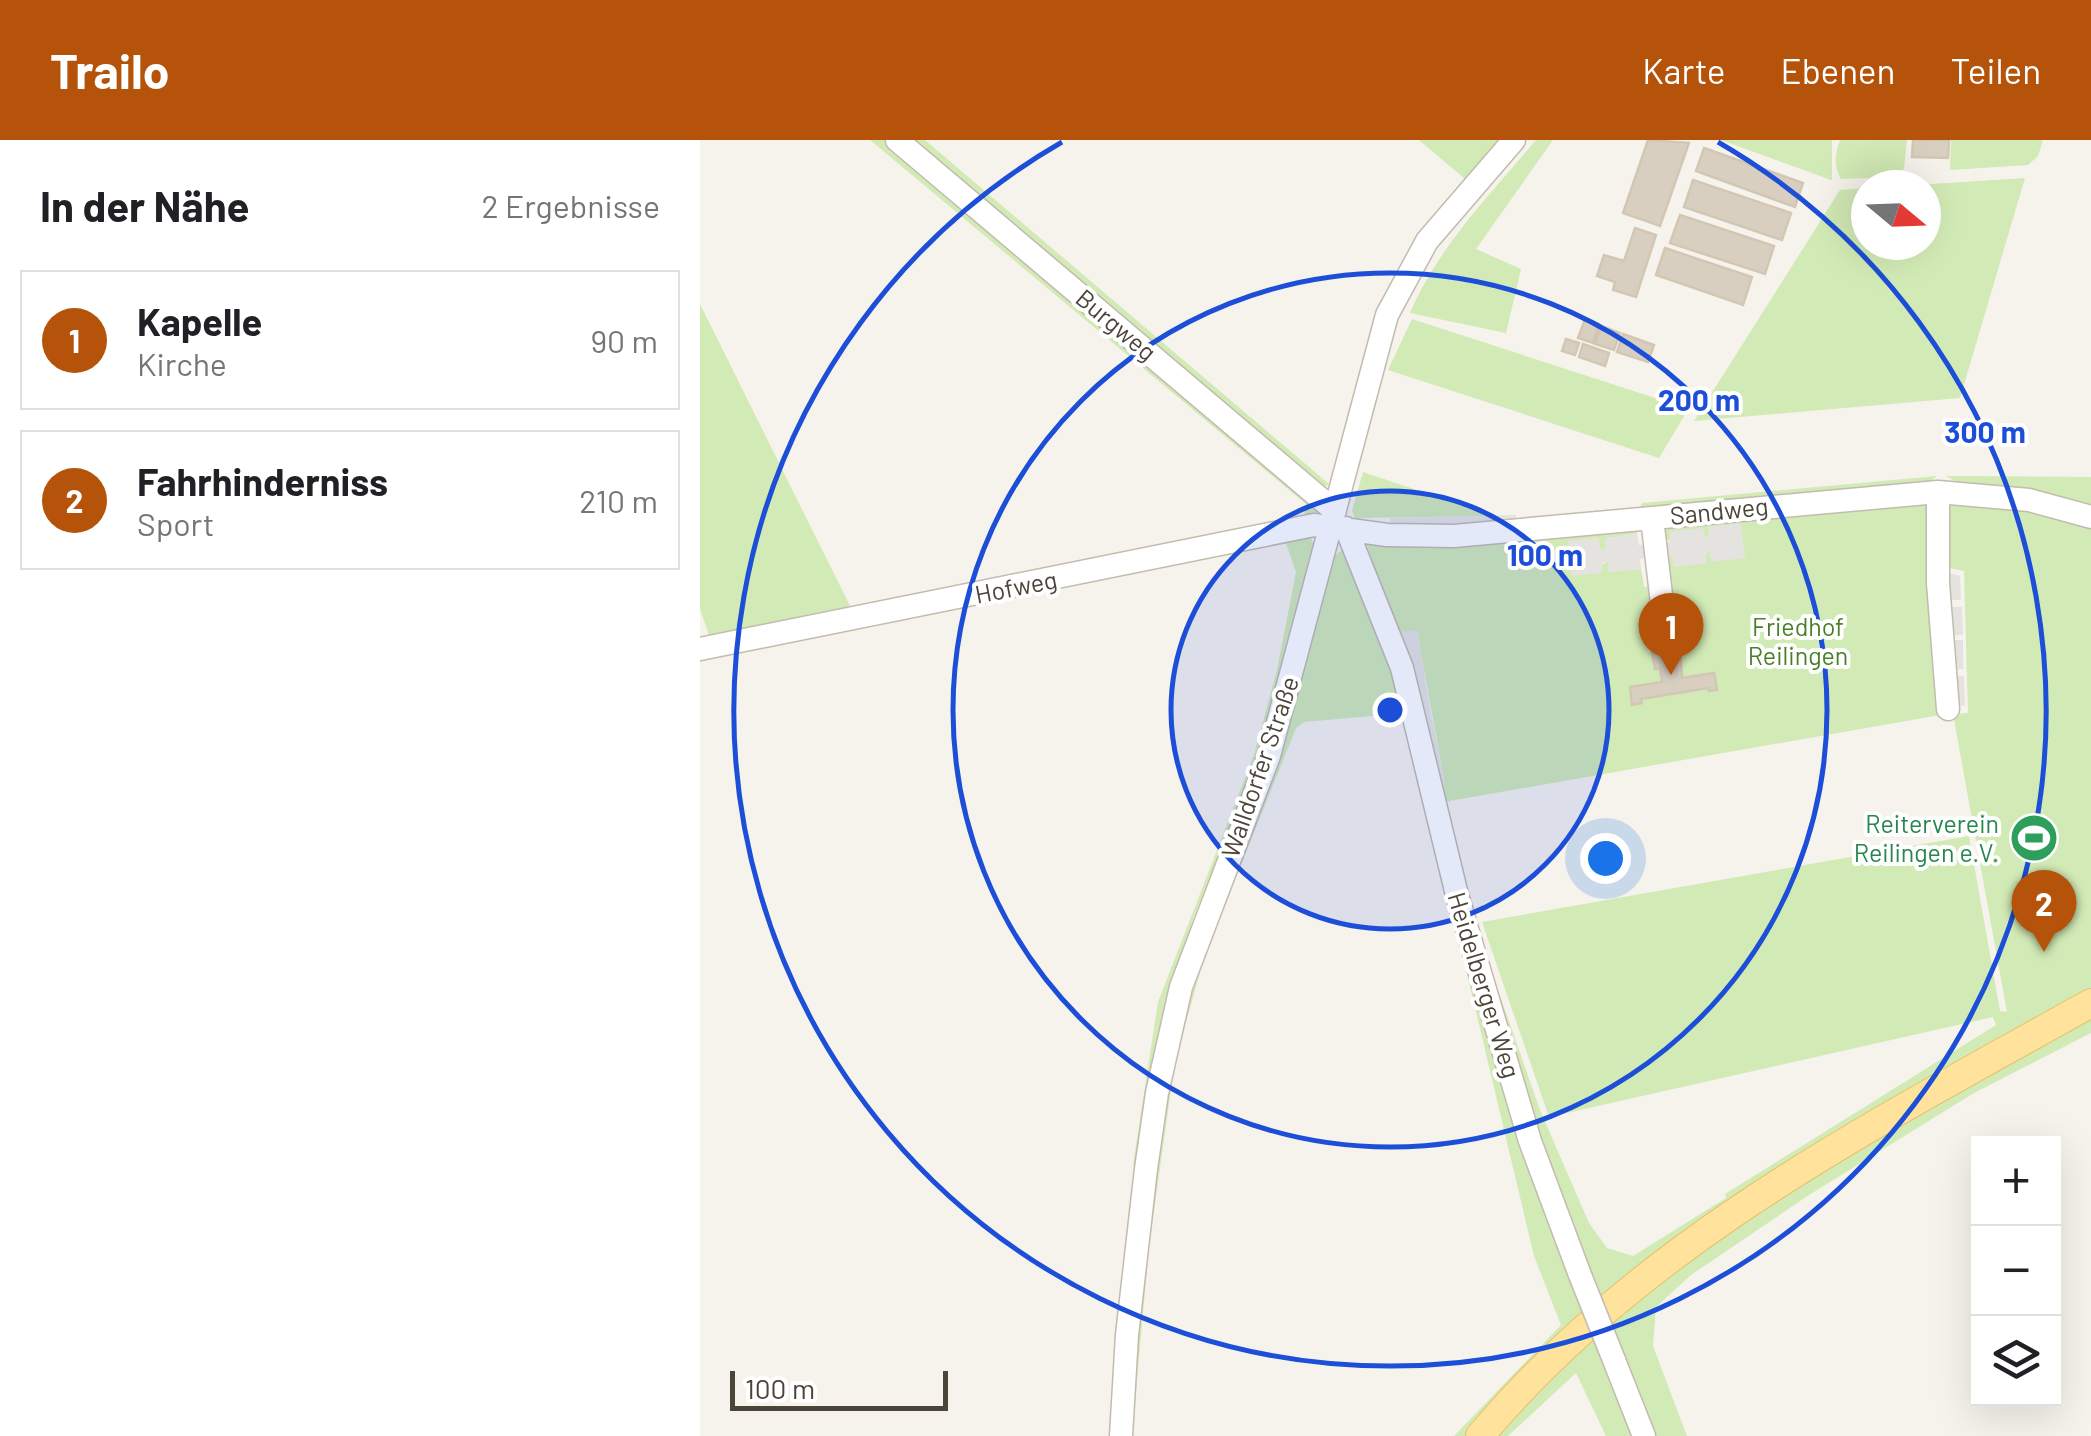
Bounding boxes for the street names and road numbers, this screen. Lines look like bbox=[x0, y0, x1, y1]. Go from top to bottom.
street label: Burgweg bbox=[1071, 282, 1163, 366]
street label: Sandweg bbox=[1668, 490, 1769, 530]
street label: Hofweg bbox=[972, 563, 1059, 609]
street label: Walldorfer Straße bbox=[1214, 672, 1304, 861]
street label: Heidelberger Weg bbox=[1442, 888, 1527, 1081]

